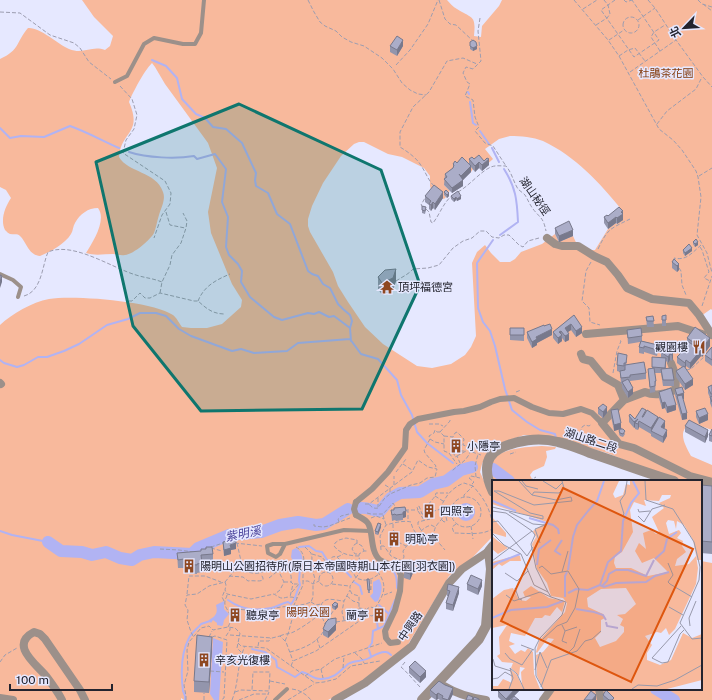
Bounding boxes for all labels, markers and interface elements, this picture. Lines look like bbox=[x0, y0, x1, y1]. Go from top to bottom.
north arrow bbox=[664, 8, 704, 48]
text: 北 bbox=[667, 25, 683, 40]
park label: 杜鵑茶花園 bbox=[639, 67, 694, 79]
street label: 湖山秘徑 bbox=[517, 175, 553, 217]
temple icon: 頂坪福德宮 bbox=[379, 279, 395, 295]
place label: 頂坪福德宮 bbox=[398, 281, 453, 293]
restaurant icon: 觀園樓 bbox=[691, 339, 707, 355]
place label: 觀園樓 bbox=[655, 341, 688, 353]
street label: 湖山路二段 bbox=[563, 426, 619, 454]
building icon: 小隱亭 bbox=[448, 438, 464, 454]
place label: 小隱亭 bbox=[467, 440, 500, 452]
inset map bbox=[492, 480, 702, 690]
building icon: 四照亭 bbox=[421, 503, 437, 519]
place label: 四照亭 bbox=[440, 505, 473, 517]
water label: 紫明溪 bbox=[224, 523, 264, 544]
building icon: 明恥亭 bbox=[386, 531, 402, 547]
place label: 明恥亭 bbox=[405, 533, 438, 545]
building icon: 陽明山公園招待所(原日本帝國時期山本花園[羽衣園]) bbox=[181, 558, 197, 574]
place label: 陽明山公園招待所(原日本帝國時期山本花園[羽衣園]) bbox=[200, 560, 455, 572]
park label: 陽明公園 bbox=[286, 606, 330, 618]
building icon: 聽泉亭 bbox=[227, 607, 243, 623]
building icon: 蘭亭 bbox=[371, 607, 387, 623]
place label: 聽泉亭 bbox=[246, 609, 279, 621]
place label: 蘭亭 bbox=[346, 609, 368, 621]
street label: 中興路 bbox=[396, 609, 424, 643]
building icon: 辛亥光復樓 bbox=[196, 652, 212, 668]
place label: 辛亥光復樓 bbox=[215, 654, 270, 666]
scale bar bbox=[10, 666, 112, 692]
text: 100 m bbox=[16, 673, 49, 687]

